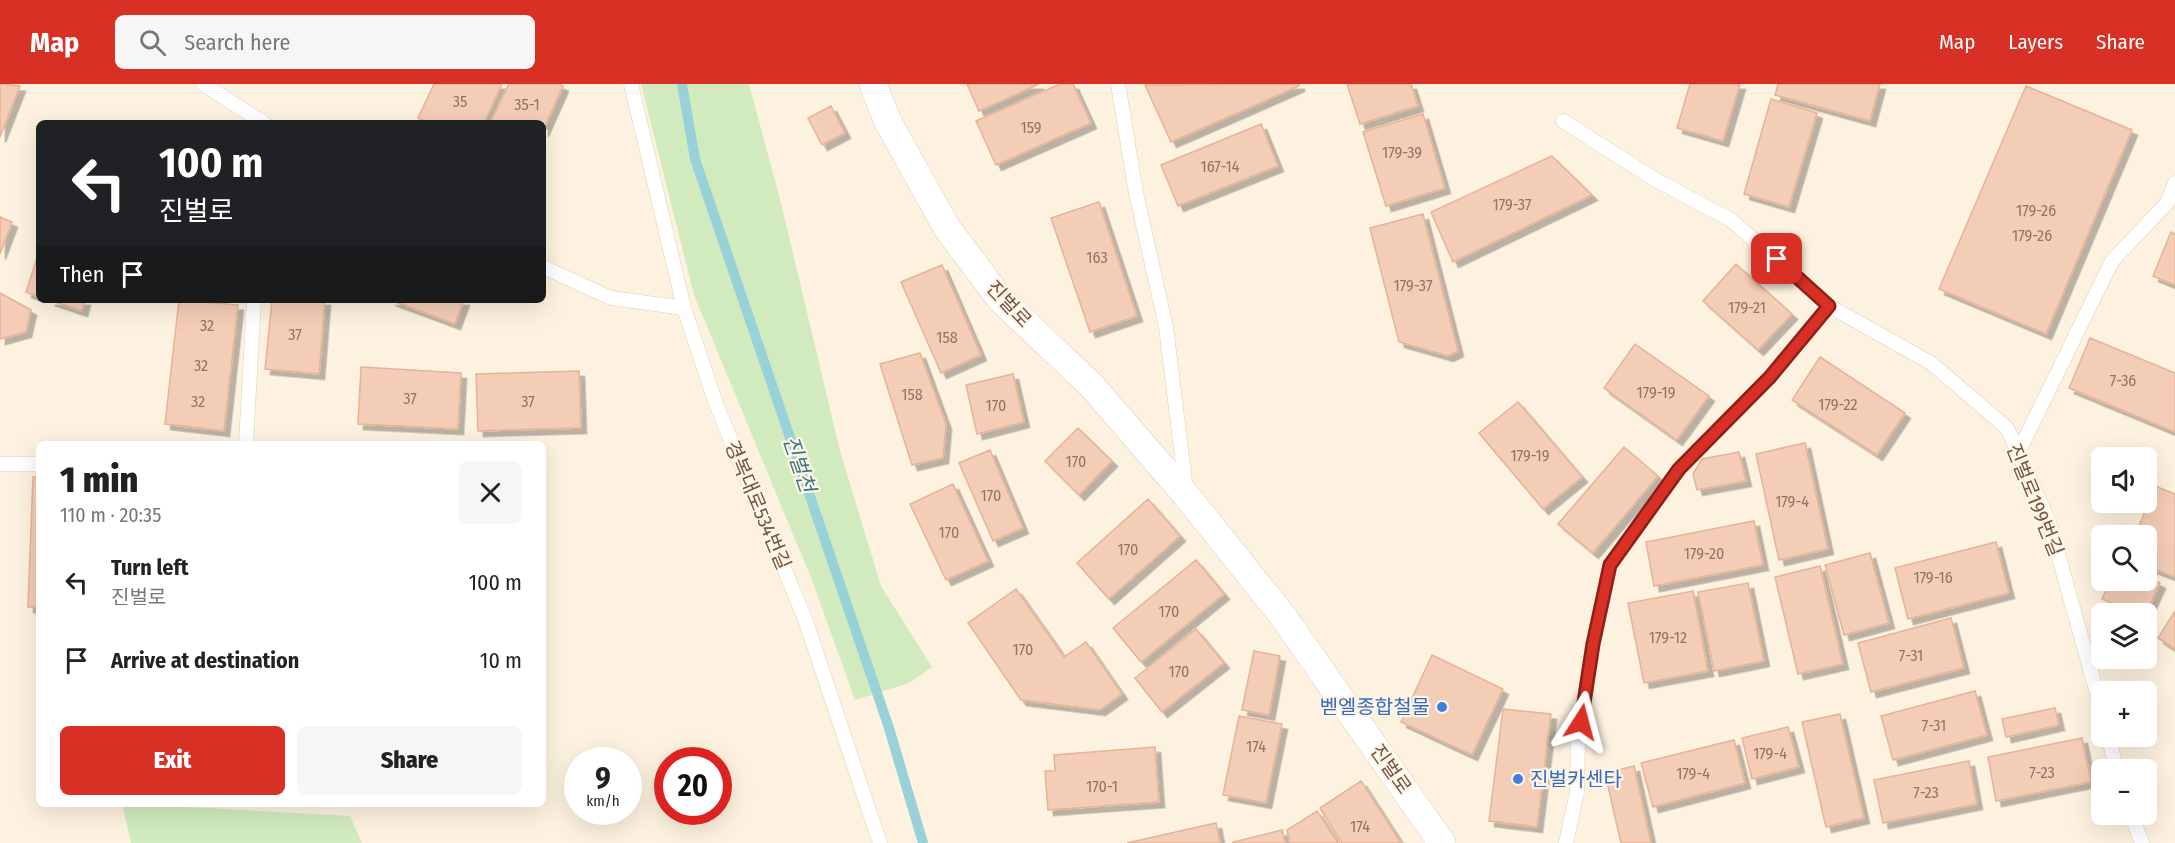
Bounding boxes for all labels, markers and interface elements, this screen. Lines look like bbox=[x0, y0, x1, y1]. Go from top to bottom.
search box bbox=[115, 15, 535, 69]
text: Map bbox=[30, 26, 79, 59]
icon: search bbox=[136, 26, 169, 59]
text: Search here bbox=[184, 29, 290, 56]
text: Map bbox=[1939, 29, 1975, 55]
text: Layers bbox=[2008, 29, 2063, 55]
text: Share bbox=[2096, 29, 2145, 55]
house number: 35 bbox=[453, 92, 467, 111]
house number: 35-1 bbox=[514, 95, 540, 114]
house number: 159 bbox=[1020, 118, 1042, 137]
text: 100 m bbox=[159, 138, 263, 188]
house number: 179-39 bbox=[1382, 143, 1422, 162]
icon: left bbox=[60, 144, 138, 222]
house number: 167-14 bbox=[1200, 157, 1240, 176]
text: 진벌로 bbox=[159, 195, 234, 227]
house number: 179-37 bbox=[1493, 195, 1532, 214]
house number: 179-26 bbox=[2016, 201, 2056, 220]
house number: 179-26 bbox=[2012, 226, 2052, 245]
pin bbox=[1751, 233, 1802, 284]
icon: arrive bbox=[1760, 242, 1793, 275]
house number: 163 bbox=[1086, 248, 1108, 267]
icon: arrive bbox=[116, 258, 149, 291]
text: Then bbox=[60, 261, 104, 288]
street label: 진벌로 bbox=[981, 276, 1037, 332]
house number: 179-37 bbox=[1394, 276, 1433, 295]
house number: 179-21 bbox=[1728, 298, 1766, 317]
house number: 32 bbox=[200, 316, 214, 335]
house number: 37 bbox=[288, 325, 302, 344]
house number: 158 bbox=[936, 328, 958, 347]
house number: 32 bbox=[194, 356, 208, 375]
house number: 7-36 bbox=[2110, 371, 2136, 390]
house number: 179-19 bbox=[1636, 383, 1676, 402]
house number: 158 bbox=[901, 385, 923, 404]
house number: 37 bbox=[403, 389, 417, 408]
house number: 32 bbox=[191, 392, 205, 411]
house number: 37 bbox=[521, 392, 535, 411]
house number: 179-22 bbox=[1818, 395, 1858, 414]
house number: 170 bbox=[986, 396, 1006, 415]
water label: 진벌천 bbox=[777, 432, 822, 498]
street label: 경복대로534번길 bbox=[720, 437, 796, 573]
street label: 진벌로199번길 bbox=[2002, 440, 2068, 560]
house number: 179-19 bbox=[1510, 446, 1550, 465]
map controls bbox=[2091, 447, 2157, 825]
button: sound bbox=[2091, 447, 2157, 513]
house number: 170 bbox=[1066, 452, 1086, 471]
text: 1 min bbox=[60, 458, 138, 502]
button: close bbox=[459, 461, 522, 524]
house number: 170 bbox=[981, 486, 1001, 505]
house number: 179-4 bbox=[1775, 492, 1809, 511]
text: 110 m · 20:35 bbox=[60, 503, 161, 527]
house number: 170 bbox=[939, 523, 959, 542]
button: search bbox=[2091, 525, 2157, 591]
house number: 170 bbox=[1118, 540, 1138, 559]
house number: 179-20 bbox=[1684, 544, 1724, 563]
text: Turn left bbox=[111, 554, 189, 581]
icon: left bbox=[60, 566, 93, 599]
house number: 179-16 bbox=[1913, 568, 1953, 587]
text: 100 m bbox=[468, 569, 522, 596]
text: 진벌로 bbox=[111, 585, 166, 609]
house number: 170 bbox=[1159, 602, 1179, 621]
button: layers bbox=[2091, 603, 2157, 669]
house number: 179-12 bbox=[1649, 628, 1687, 647]
house number: 170 bbox=[1013, 640, 1033, 659]
icon: arrive bbox=[60, 644, 93, 677]
house number: 7-31 bbox=[1899, 646, 1923, 665]
text: Arrive at destination bbox=[111, 647, 299, 674]
text: 10 m bbox=[480, 647, 522, 674]
house number: 170 bbox=[1169, 662, 1189, 681]
button: + bbox=[2091, 681, 2157, 747]
position arrow bbox=[1549, 690, 1613, 754]
place label: 벧엘종합철물 bbox=[1320, 695, 1430, 719]
marker: 벧엘종합철물 bbox=[1435, 700, 1449, 714]
house number: 7-31 bbox=[1922, 716, 1946, 735]
button: Exit bbox=[60, 726, 285, 795]
button: Share bbox=[297, 726, 522, 795]
house number: 174 bbox=[1246, 737, 1266, 756]
street label: 진벌로 bbox=[1365, 740, 1417, 798]
house number: 179-4 bbox=[1753, 744, 1787, 763]
speed limit sign: 20 bbox=[654, 747, 732, 825]
button: − bbox=[2091, 759, 2157, 825]
text: 9 bbox=[595, 761, 611, 797]
house number: 7-23 bbox=[2029, 763, 2055, 782]
house number: 179-4 bbox=[1676, 764, 1710, 783]
place label: 진벌카센타 bbox=[1530, 767, 1622, 791]
marker: 진벌카센타 bbox=[1511, 772, 1525, 786]
house number: 170-1 bbox=[1086, 777, 1118, 796]
house number: 7-23 bbox=[1913, 783, 1939, 802]
text: km/h bbox=[586, 792, 620, 810]
house number: 174 bbox=[1350, 817, 1370, 836]

